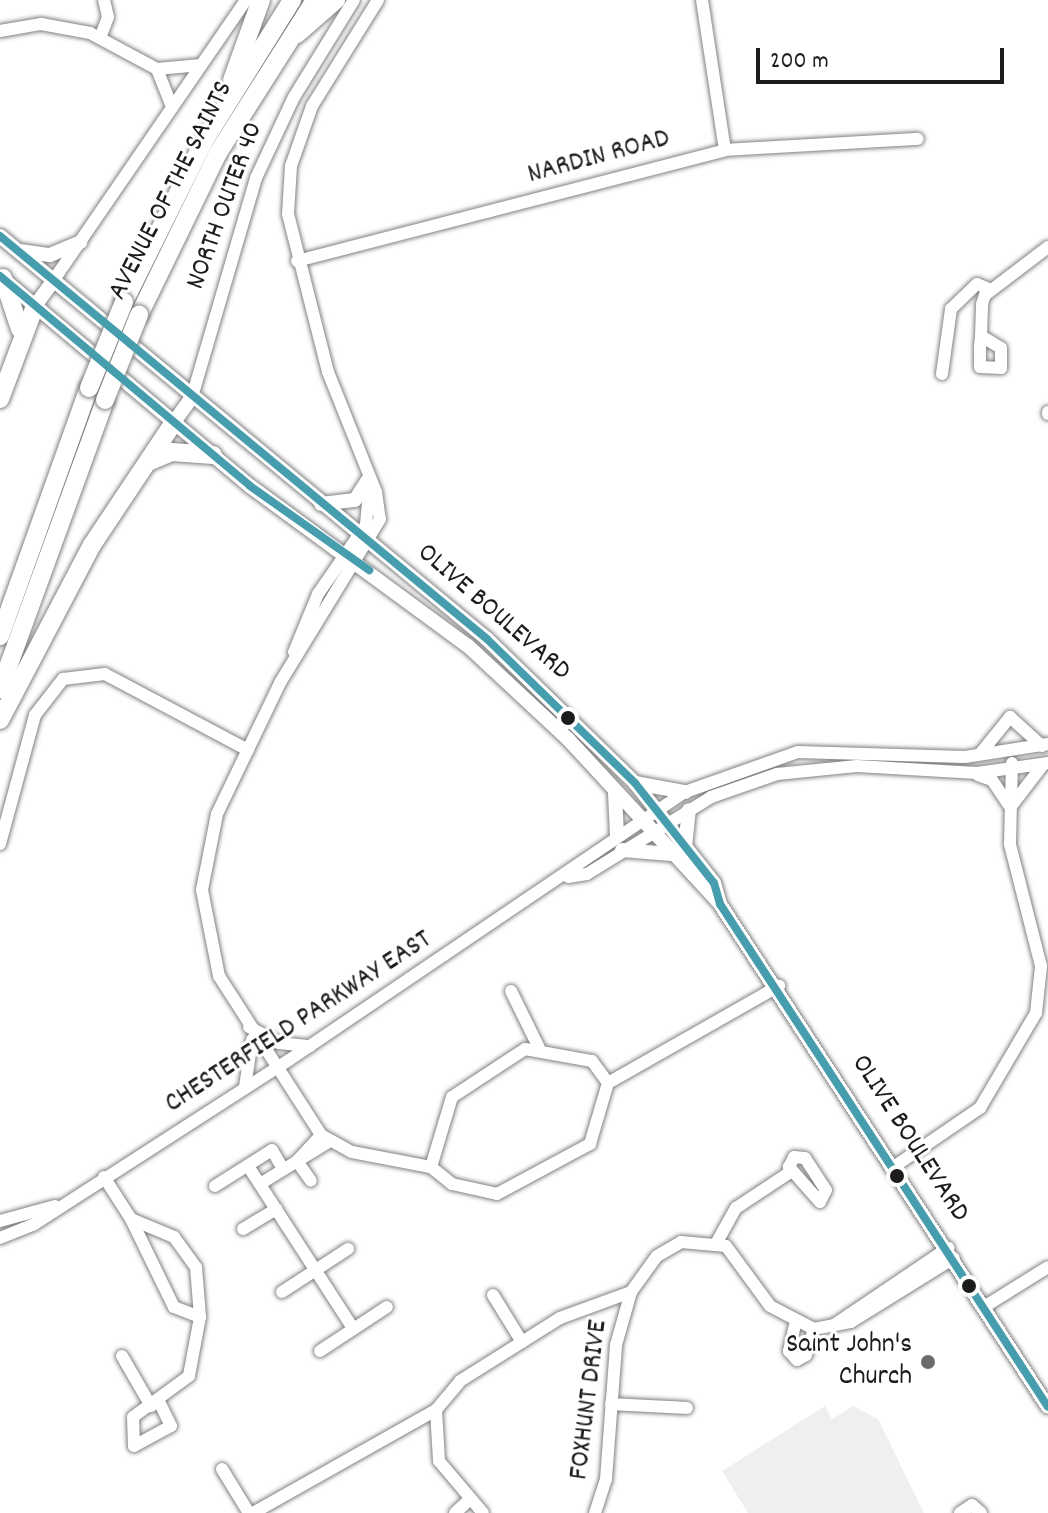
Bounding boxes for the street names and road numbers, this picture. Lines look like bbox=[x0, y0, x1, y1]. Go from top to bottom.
street label: AVENUE OF THE SAINTS bbox=[102, 76, 242, 306]
street label: NORTH OUTER 40 bbox=[180, 118, 272, 294]
street label: NARDIN ROAD bbox=[524, 123, 674, 193]
street label: OLIVE BOULEVARD bbox=[409, 537, 577, 689]
street label: CHESTERFIELD PARKWAY EAST bbox=[159, 924, 439, 1122]
street label: OLIVE BOULEVARD bbox=[842, 1049, 976, 1229]
street label: FOXHUNT DRIVE bbox=[564, 1318, 616, 1482]

